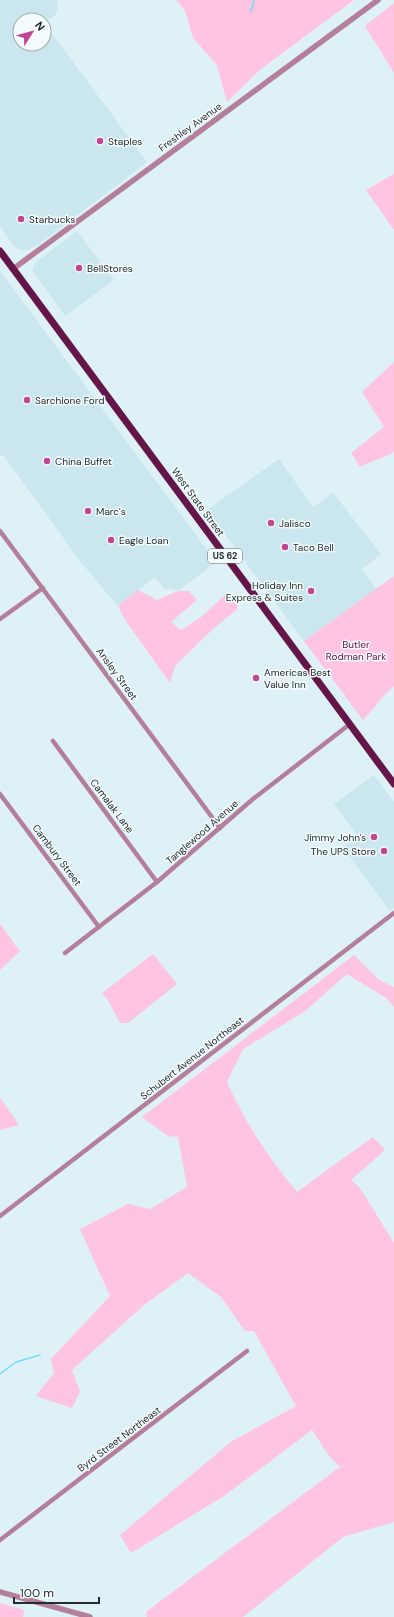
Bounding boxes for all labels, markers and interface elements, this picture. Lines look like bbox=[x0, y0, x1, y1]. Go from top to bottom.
north arrow bbox=[12, 12, 52, 52]
text: N bbox=[32, 19, 48, 33]
street label: Freshley Avenue bbox=[156, 99, 225, 154]
place label: Staples bbox=[108, 135, 142, 148]
marker: Staples bbox=[95, 136, 105, 146]
place label: Starbucks bbox=[29, 213, 75, 226]
marker: Starbucks bbox=[16, 214, 26, 224]
place label: BellStores bbox=[87, 262, 133, 275]
marker: BellStores bbox=[74, 263, 84, 273]
place label: Sarchione Ford bbox=[35, 394, 104, 407]
marker: Sarchione Ford bbox=[22, 395, 32, 405]
place label: China Buffet bbox=[55, 455, 112, 468]
marker: China Buffet bbox=[42, 456, 52, 466]
street label: West State Street bbox=[169, 465, 227, 539]
place label: Marc's bbox=[96, 505, 126, 518]
marker: Marc's bbox=[83, 506, 93, 516]
place label: Jalisco bbox=[279, 517, 311, 530]
marker: Jalisco bbox=[266, 518, 276, 528]
place label: Eagle Loan bbox=[119, 534, 169, 547]
marker: Eagle Loan bbox=[106, 535, 116, 545]
place label: Taco Bell bbox=[293, 541, 334, 554]
marker: Taco Bell bbox=[280, 542, 290, 552]
road number: US 62 bbox=[208, 549, 242, 563]
place label: Holiday Inn Express & Suites bbox=[226, 579, 303, 604]
marker: Holiday Inn Express & Suites bbox=[306, 586, 316, 596]
park label: Butler Rodman Park bbox=[326, 638, 386, 663]
street label: Ansley Street bbox=[94, 645, 140, 703]
place label: Americas Best Value Inn bbox=[264, 666, 331, 691]
marker: Americas Best Value Inn bbox=[251, 673, 261, 683]
street label: Camalak Lane bbox=[87, 776, 137, 836]
street label: Tanglewood Avenue bbox=[163, 797, 241, 867]
street label: Cambury Street bbox=[30, 822, 84, 888]
place label: Jimmy John's bbox=[304, 831, 366, 844]
marker: Jimmy John's bbox=[369, 832, 379, 842]
place label: The UPS Store bbox=[311, 845, 376, 858]
marker: The UPS Store bbox=[379, 846, 389, 856]
street label: Schubert Avenue Northeast bbox=[138, 1013, 246, 1103]
street label: Byrd Street Northeast bbox=[75, 1403, 163, 1475]
scale bar bbox=[14, 1579, 99, 1605]
text: 100 m bbox=[20, 1585, 54, 1601]

